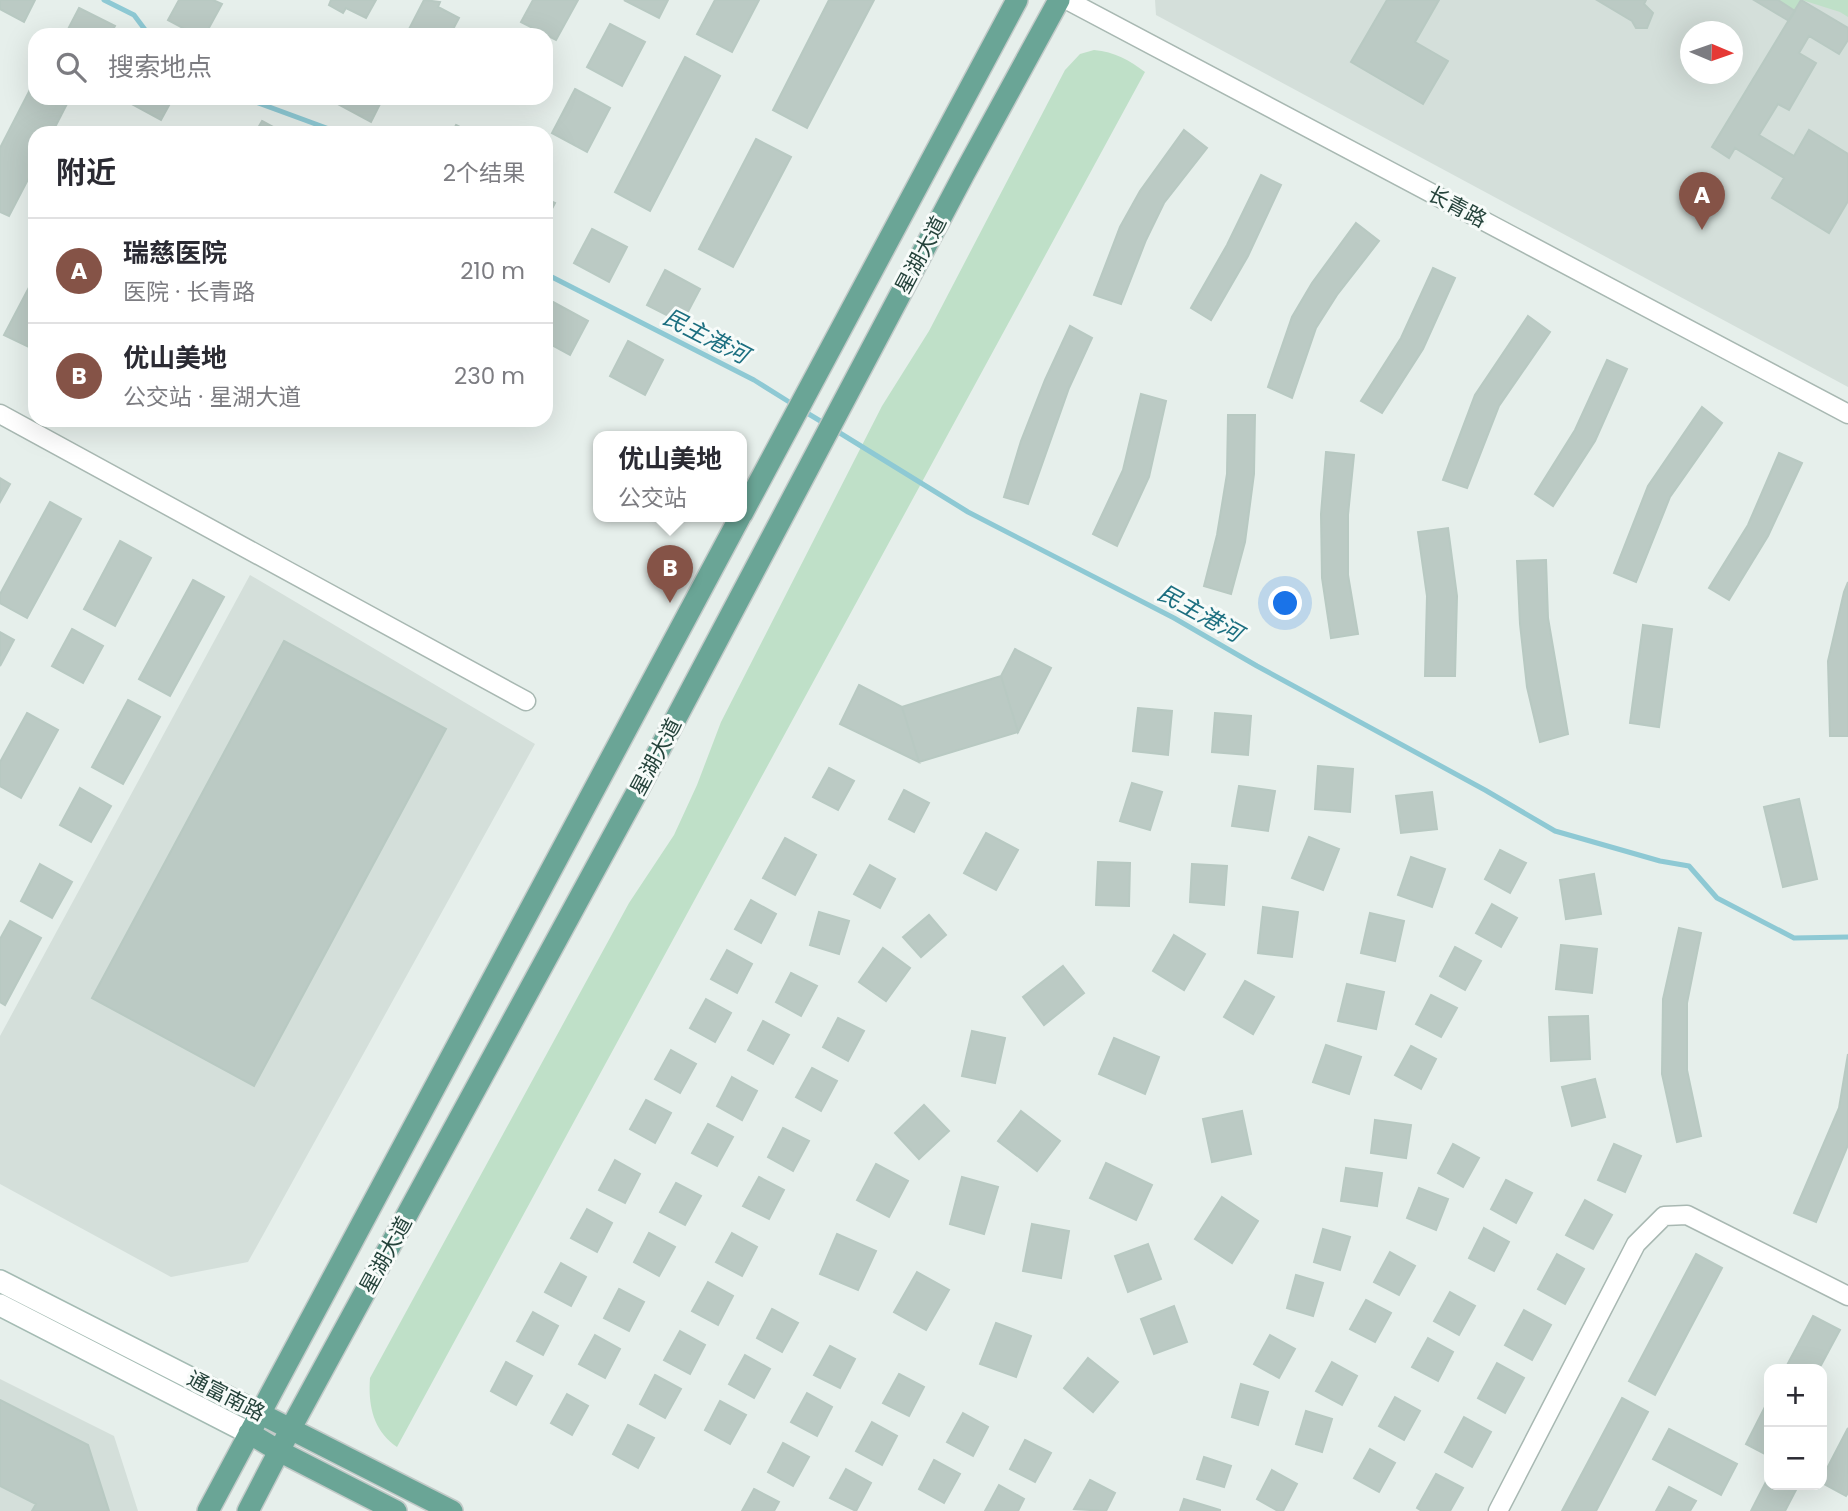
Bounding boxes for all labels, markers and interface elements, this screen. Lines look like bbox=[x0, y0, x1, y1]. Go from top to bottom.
north arrow bbox=[1680, 21, 1743, 84]
search box bbox=[28, 28, 553, 105]
icon: search bbox=[52, 48, 90, 86]
text: 搜索地点 bbox=[108, 49, 212, 85]
text: 附近 bbox=[56, 151, 116, 194]
text: 2个结果 bbox=[443, 157, 525, 189]
pin: A bbox=[1679, 172, 1725, 230]
street label: 长青路 bbox=[1423, 179, 1492, 234]
street label: 星湖大道 bbox=[888, 211, 953, 299]
text: 瑞慈医院 bbox=[123, 235, 227, 271]
text: A bbox=[71, 255, 87, 287]
text: 210 m bbox=[460, 255, 525, 287]
text: 医院 · 长青路 bbox=[123, 276, 255, 308]
water label: 民主港河 bbox=[658, 301, 758, 373]
text: 优山美地 bbox=[123, 340, 227, 376]
text: B bbox=[71, 360, 87, 392]
text: 230 m bbox=[454, 360, 525, 392]
text: 公交站 · 星湖大道 bbox=[123, 381, 301, 413]
popup bbox=[593, 431, 747, 522]
text: 优山美地 bbox=[618, 441, 722, 477]
text: 公交站 bbox=[618, 482, 687, 514]
pin: B bbox=[647, 545, 693, 603]
water label: 民主港河 bbox=[1152, 577, 1251, 651]
your location bbox=[1268, 586, 1302, 620]
street label: 星湖大道 bbox=[623, 713, 688, 801]
street label: 星湖大道 bbox=[353, 1211, 419, 1299]
street label: 通富南路 bbox=[182, 1364, 270, 1428]
map controls bbox=[1764, 1364, 1827, 1490]
button: + bbox=[1764, 1364, 1827, 1427]
button: − bbox=[1764, 1427, 1827, 1490]

